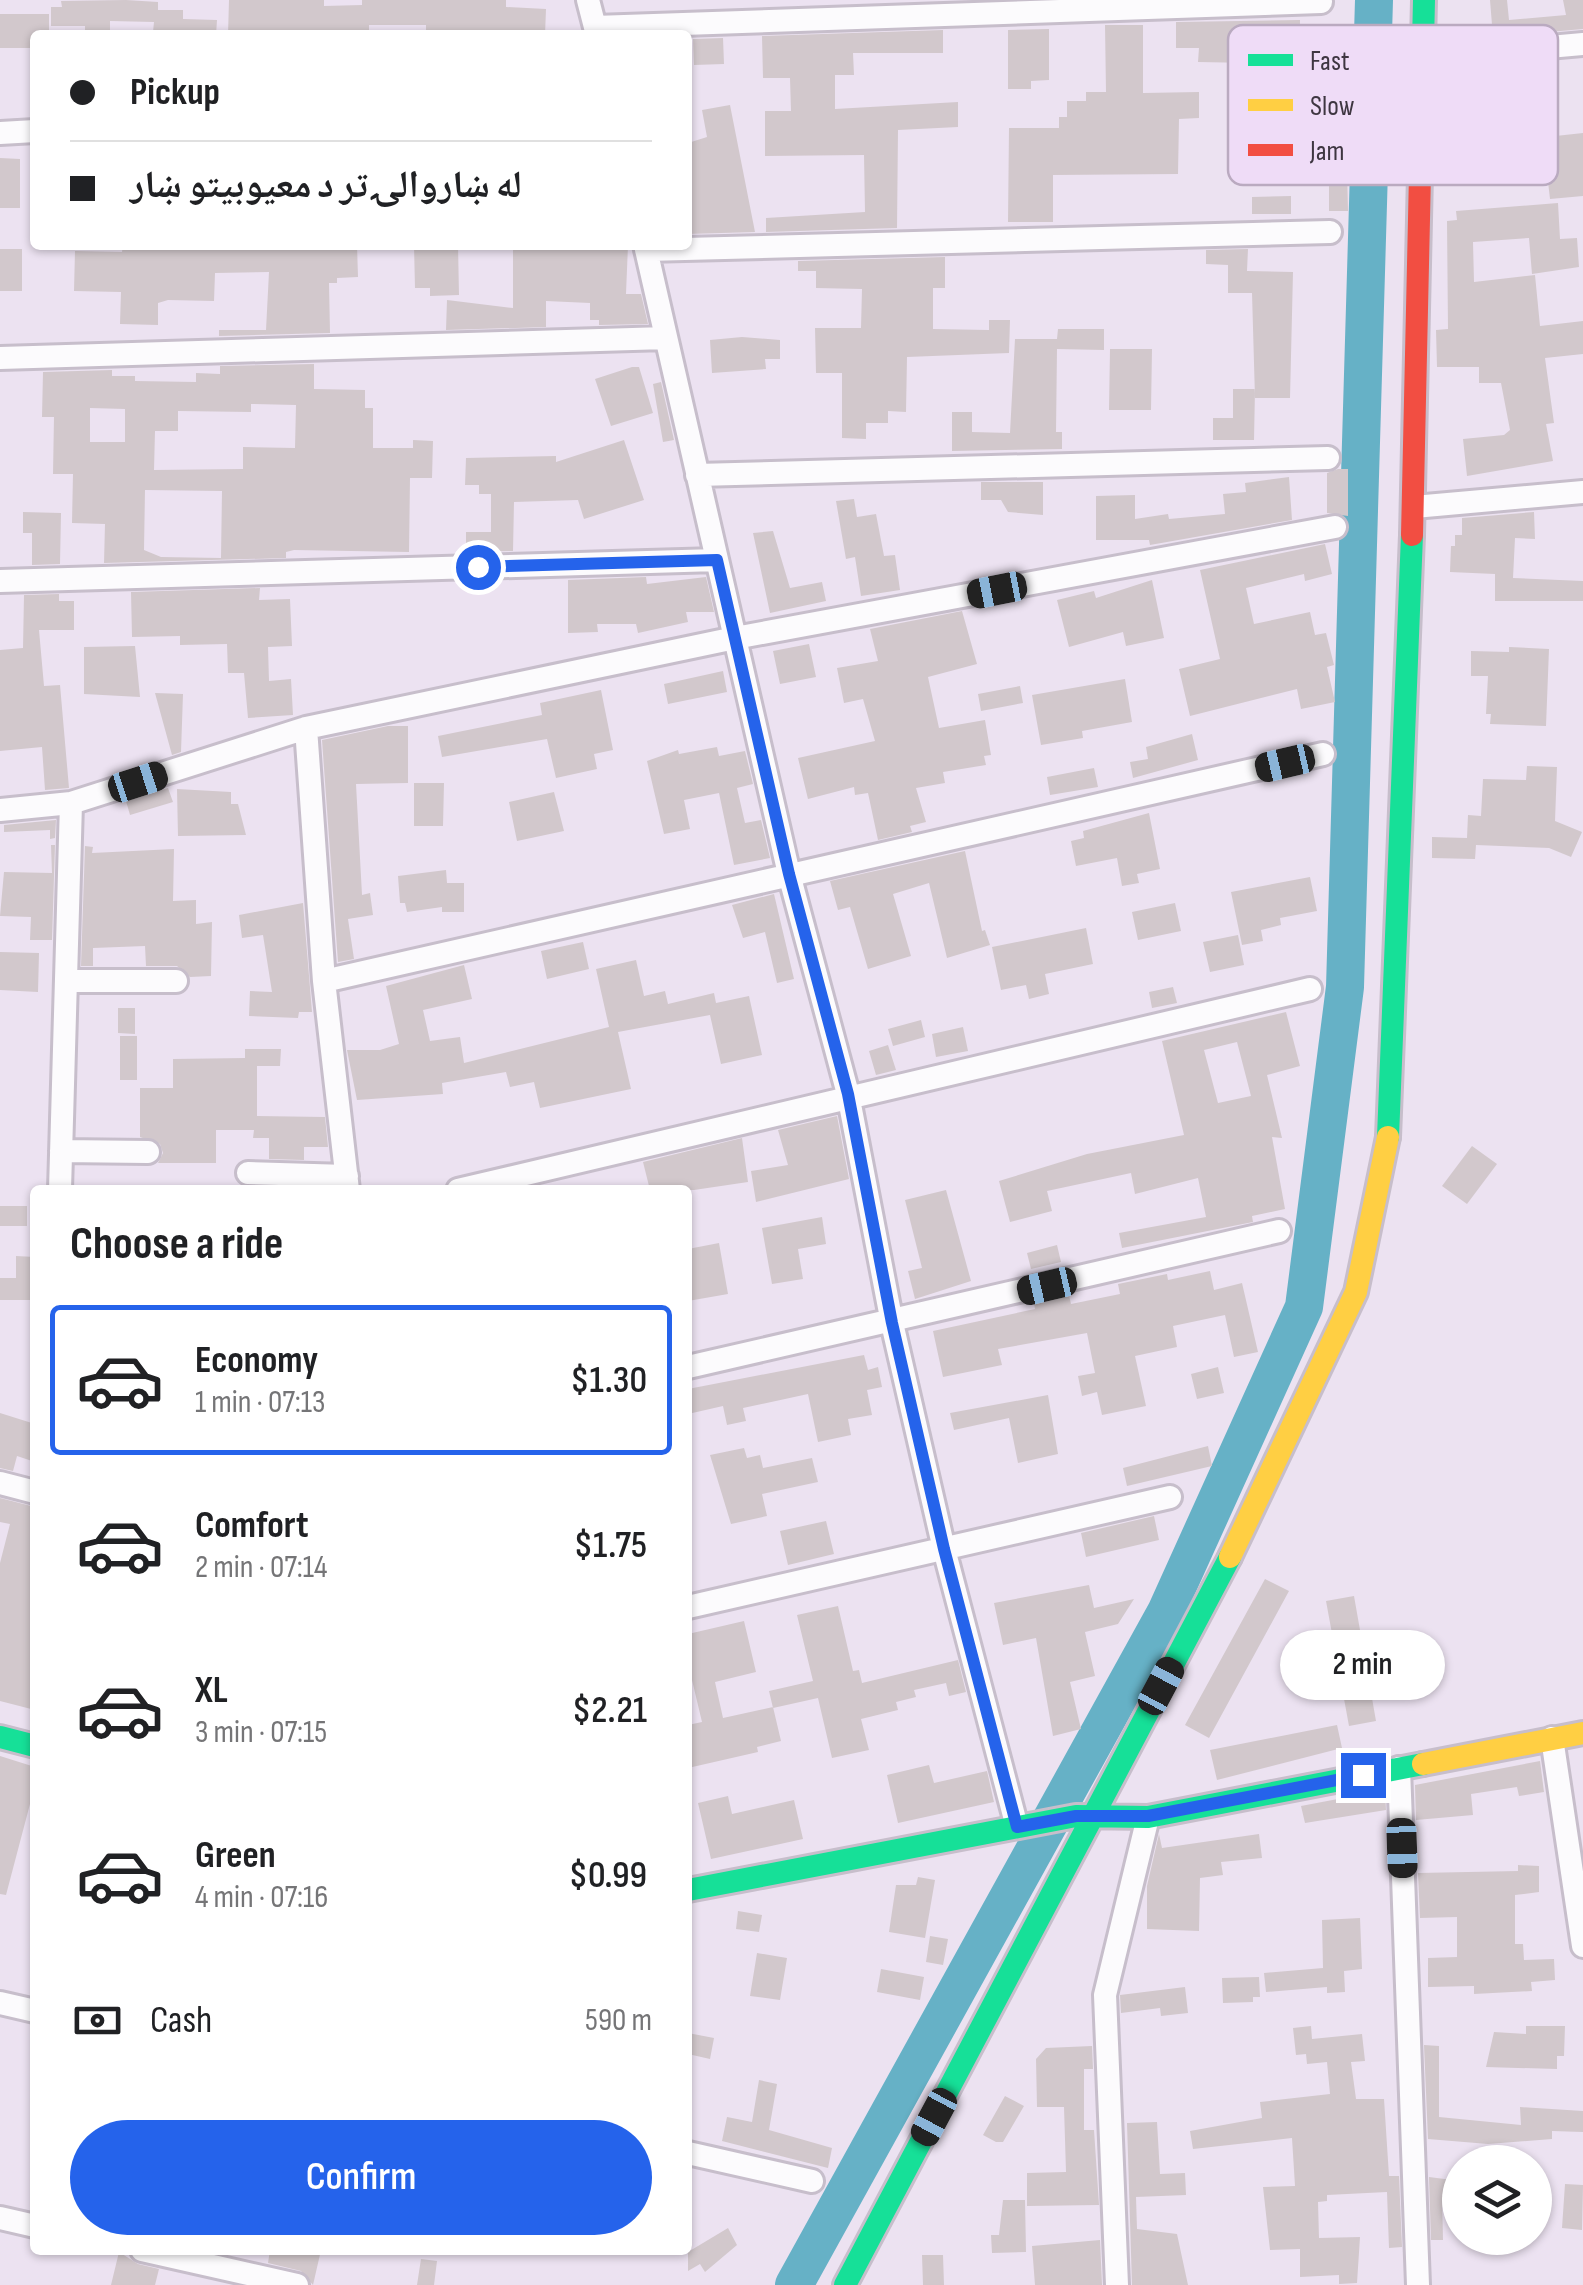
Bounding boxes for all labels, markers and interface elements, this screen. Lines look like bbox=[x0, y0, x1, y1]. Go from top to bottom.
legend bbox=[1228, 25, 1558, 185]
text: Fast bbox=[1310, 45, 1349, 78]
text: Pickup bbox=[130, 70, 220, 115]
text: Slow bbox=[1310, 90, 1355, 123]
text: Jam bbox=[1309, 135, 1345, 168]
text: له ښاروالۍ تر د معیوبیتو ښار bbox=[130, 163, 522, 208]
route start bbox=[456, 545, 501, 590]
car bbox=[965, 570, 1029, 610]
car bbox=[1252, 742, 1318, 784]
car bbox=[105, 758, 171, 806]
text: Choose a ride bbox=[70, 1217, 283, 1272]
car bbox=[1014, 1265, 1080, 1307]
icon: car bbox=[75, 1335, 165, 1425]
text: Economy bbox=[195, 1338, 318, 1383]
text: $1.30 bbox=[570, 1358, 647, 1403]
text: 1 min · 07:13 bbox=[195, 1383, 325, 1422]
icon: car bbox=[75, 1500, 165, 1590]
text: Comfort bbox=[195, 1503, 309, 1548]
text: $1.75 bbox=[574, 1523, 647, 1568]
text: 2 min · 07:14 bbox=[195, 1548, 327, 1587]
callout: 2 min bbox=[1280, 1630, 1446, 1700]
text: 2 min bbox=[1333, 1645, 1392, 1684]
car bbox=[1134, 1652, 1188, 1720]
icon: car bbox=[75, 1665, 165, 1755]
text: XL bbox=[195, 1668, 228, 1713]
text: $2.21 bbox=[572, 1688, 647, 1733]
text: 3 min · 07:15 bbox=[195, 1713, 327, 1752]
route end bbox=[1341, 1753, 1386, 1798]
car bbox=[1386, 1817, 1418, 1879]
icon: car bbox=[75, 1830, 165, 1920]
text: Green bbox=[195, 1833, 276, 1878]
text: $0.99 bbox=[569, 1853, 647, 1898]
text: 4 min · 07:16 bbox=[195, 1878, 328, 1917]
icon: cash bbox=[70, 1993, 125, 2048]
text: Cash bbox=[150, 1998, 212, 2043]
text: 590 m bbox=[585, 2001, 652, 2040]
car bbox=[907, 2083, 961, 2151]
button: Confirm bbox=[70, 2120, 652, 2235]
map controls bbox=[1442, 2145, 1552, 2255]
button: layers bbox=[1442, 2145, 1552, 2255]

